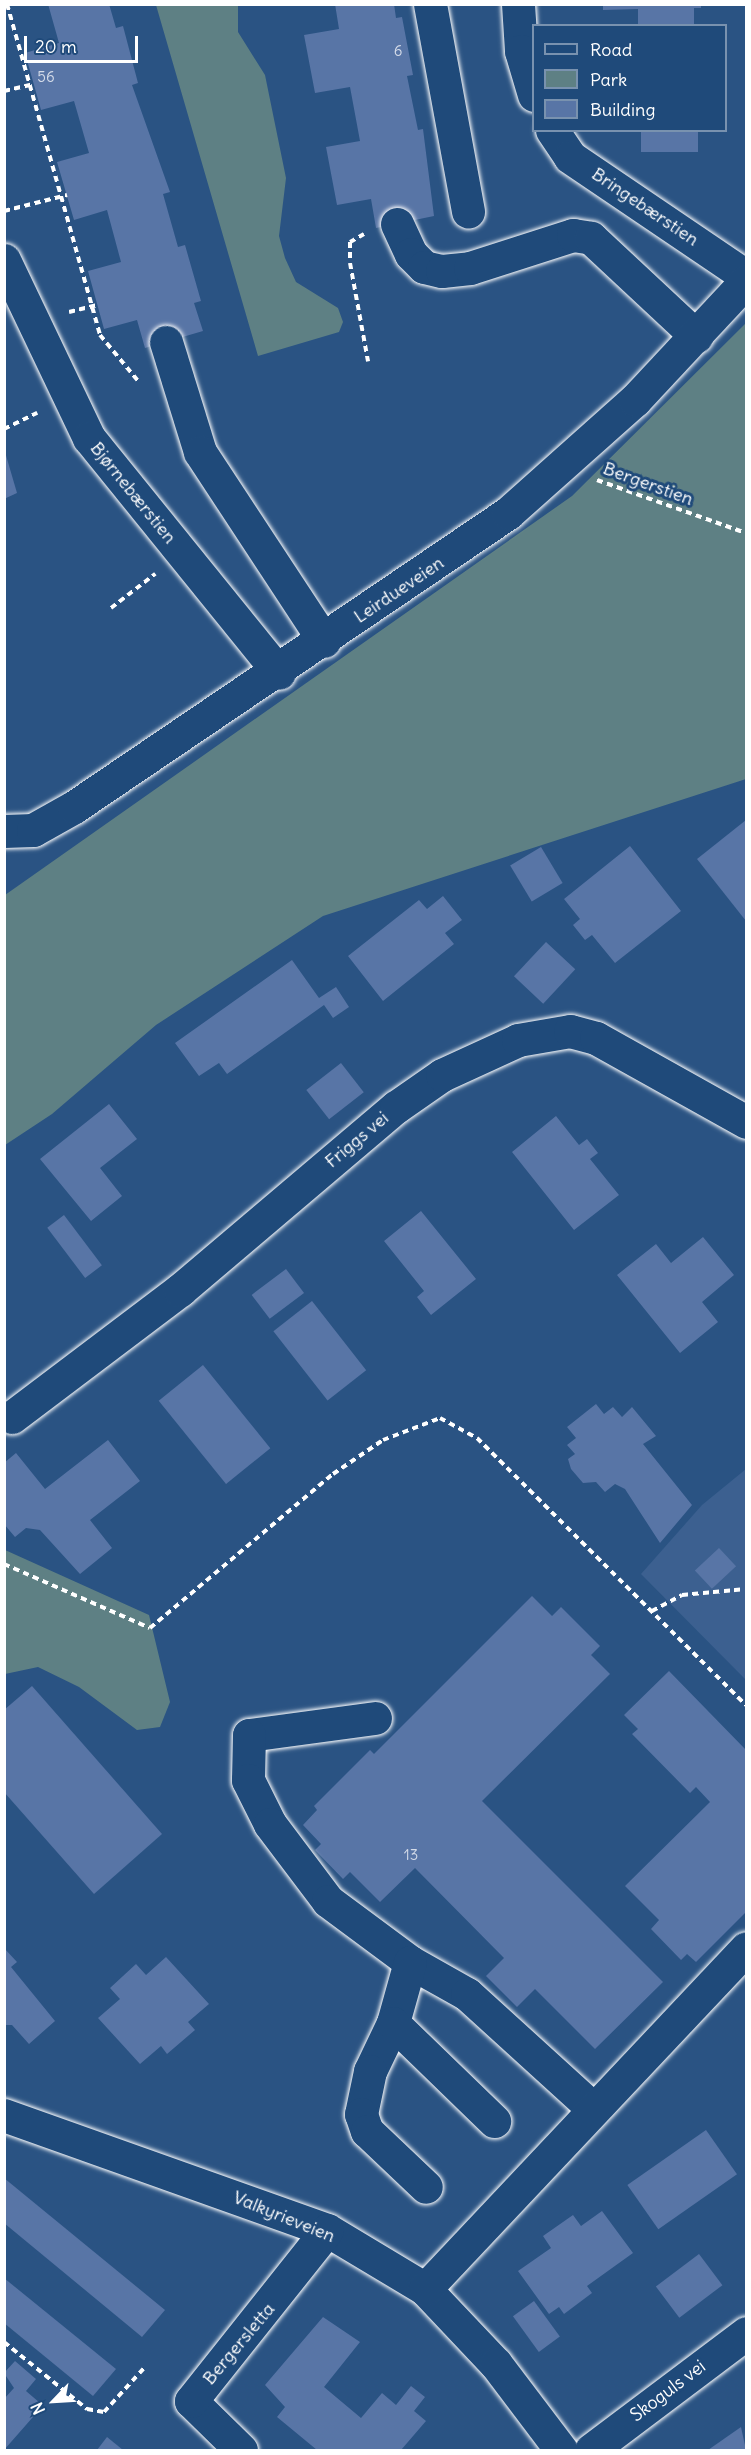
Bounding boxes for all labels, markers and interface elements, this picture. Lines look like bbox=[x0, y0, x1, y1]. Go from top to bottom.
scale bar bbox=[27, 24, 141, 62]
legend bbox=[532, 24, 727, 132]
text: 20 m bbox=[35, 35, 77, 58]
text: Road bbox=[590, 38, 632, 61]
house number: 6 bbox=[394, 42, 402, 60]
house number: 56 bbox=[37, 68, 55, 86]
text: Park bbox=[590, 68, 627, 91]
text: Building bbox=[590, 98, 655, 121]
street label: Bringebærstien bbox=[588, 163, 702, 251]
street label: Bjørnebærstien bbox=[86, 438, 180, 548]
street label: Bergerstien bbox=[600, 458, 696, 510]
street label: Leirdueveien bbox=[350, 552, 448, 628]
street label: Friggs vei bbox=[321, 1107, 393, 1173]
house number: 13 bbox=[404, 1846, 418, 1864]
street label: Valkyrieveien bbox=[230, 2187, 338, 2247]
street label: Bergersletta bbox=[199, 2299, 279, 2389]
street label: Skoguls vei bbox=[626, 2356, 710, 2426]
north arrow bbox=[24, 2371, 84, 2431]
text: N bbox=[26, 2399, 49, 2418]

